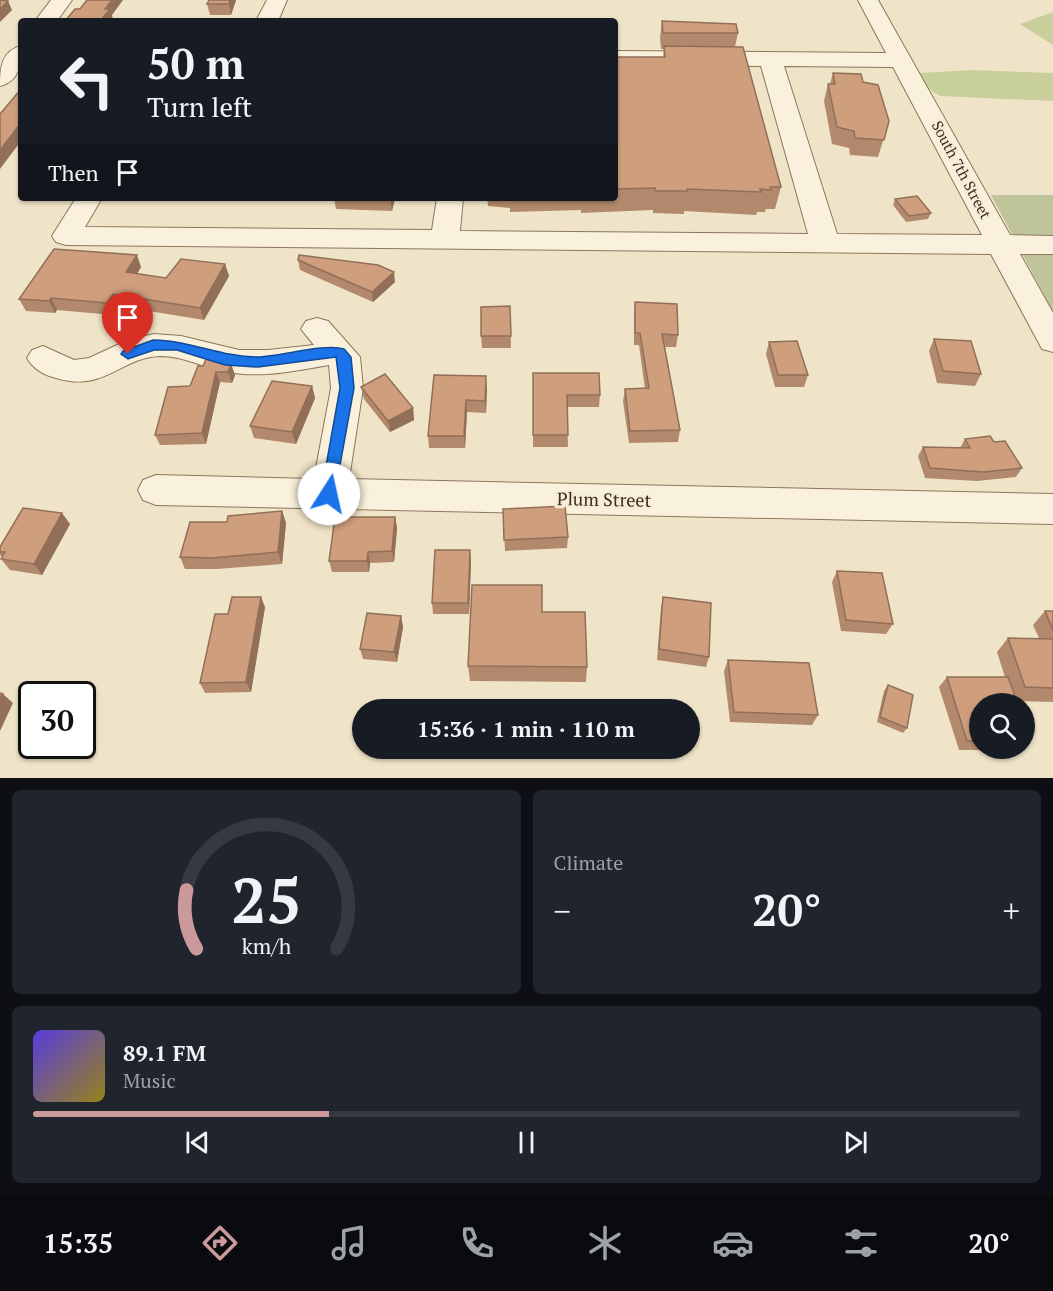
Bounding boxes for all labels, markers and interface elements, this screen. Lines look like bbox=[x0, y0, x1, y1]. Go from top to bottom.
text: 50 m bbox=[147, 35, 245, 91]
icon: left bbox=[48, 42, 126, 120]
text: Turn left bbox=[147, 89, 252, 125]
street label: South 7th Street bbox=[928, 117, 996, 222]
icon: arrive bbox=[111, 156, 144, 189]
text: Then bbox=[48, 158, 99, 187]
pin bbox=[102, 292, 153, 354]
icon: arrive bbox=[111, 301, 144, 334]
position arrow bbox=[297, 462, 361, 526]
street label: Plum Street bbox=[557, 486, 652, 512]
speed limit sign: 30 bbox=[18, 681, 96, 759]
map controls bbox=[969, 693, 1035, 759]
button: search bbox=[969, 693, 1035, 759]
text: 15:36 · 1 min · 110 m bbox=[417, 714, 635, 743]
text: Climate bbox=[554, 849, 623, 876]
text: 25 bbox=[231, 858, 302, 941]
text: 20° bbox=[752, 879, 821, 939]
text: − bbox=[554, 889, 571, 932]
text: + bbox=[1002, 889, 1020, 932]
text: km/h bbox=[241, 932, 291, 960]
text: 89.1 FM bbox=[123, 1038, 206, 1067]
text: Music bbox=[123, 1067, 176, 1094]
icon: previous bbox=[181, 1126, 214, 1159]
icon: pause bbox=[510, 1126, 543, 1159]
icon: next bbox=[839, 1126, 872, 1159]
icon: directions bbox=[199, 1222, 241, 1264]
icon: music bbox=[328, 1222, 370, 1264]
icon: phone bbox=[456, 1222, 498, 1264]
icon: climate bbox=[584, 1222, 626, 1264]
icon: car bbox=[712, 1222, 754, 1264]
icon: filters bbox=[840, 1222, 882, 1264]
text: 15:35 bbox=[43, 1225, 113, 1261]
text: 20° bbox=[968, 1225, 1010, 1261]

